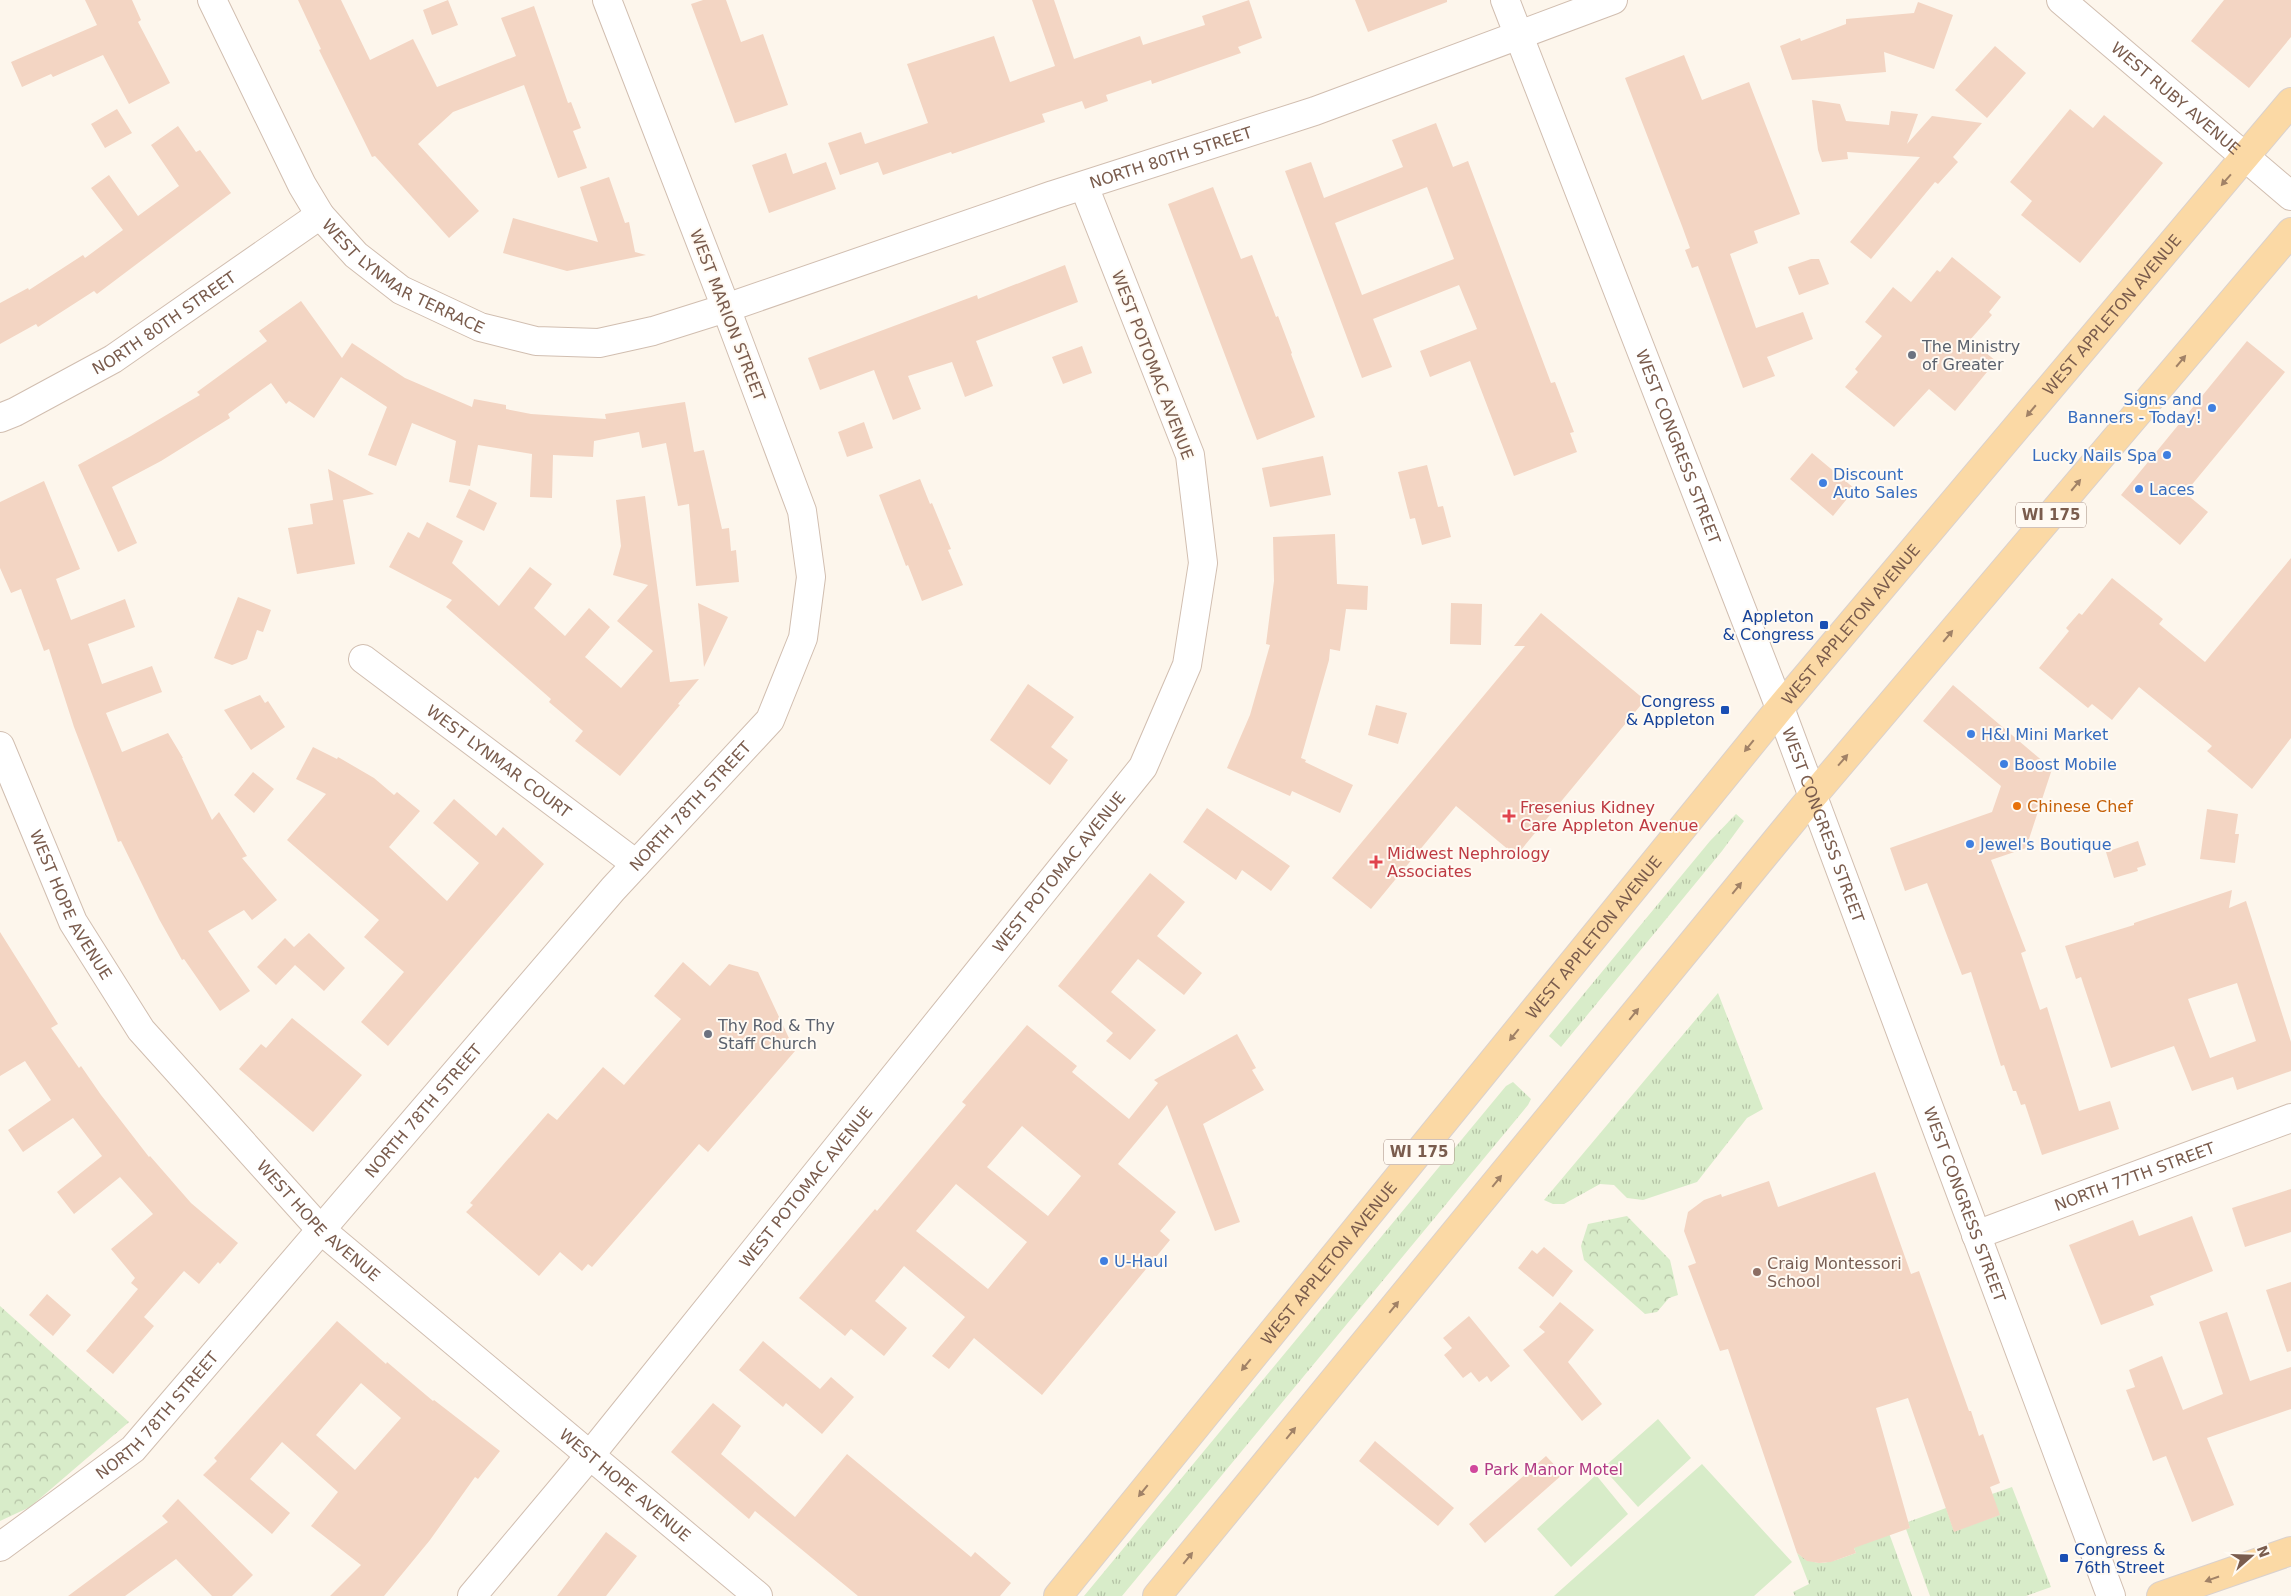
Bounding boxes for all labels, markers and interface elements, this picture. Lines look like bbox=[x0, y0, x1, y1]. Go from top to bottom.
street label: WEST RUBY AVENUE bbox=[2107, 38, 2244, 159]
street label: NORTH 80TH STREET bbox=[1087, 123, 1255, 193]
one-way arrow bbox=[2221, 174, 2232, 187]
street label: WEST LYNMAR TERRACE bbox=[318, 215, 488, 338]
street label: WEST MARION STREET bbox=[686, 227, 769, 404]
street label: WEST APPLETON AVENUE bbox=[2039, 231, 2185, 399]
street label: NORTH 80TH STREET bbox=[89, 267, 240, 378]
street label: WEST POTOMAC AVENUE bbox=[1108, 268, 1197, 462]
place label: The Ministry of Greater bbox=[1921, 337, 2020, 374]
street label: WEST CONGRESS STREET bbox=[1632, 347, 1724, 547]
marker: The Ministry of Greater bbox=[1906, 349, 1918, 361]
one-way arrow bbox=[2176, 355, 2187, 368]
place label: Signs and Banners - Today! bbox=[2068, 390, 2202, 427]
marker: Signs and Banners - Today! bbox=[2206, 402, 2218, 414]
one-way arrow bbox=[2026, 405, 2037, 418]
place label: Lucky Nails Spa bbox=[2032, 446, 2157, 465]
marker: Lucky Nails Spa bbox=[2161, 449, 2173, 461]
place label: Discount Auto Sales bbox=[1833, 465, 1918, 502]
marker: Discount Auto Sales bbox=[1817, 477, 1829, 489]
one-way arrow bbox=[2071, 479, 2082, 492]
place label: Laces bbox=[2149, 480, 2195, 499]
marker: Laces bbox=[2133, 483, 2145, 495]
road number: WI 175 bbox=[2016, 502, 2086, 528]
street label: WEST APPLETON AVENUE bbox=[1778, 540, 1924, 709]
place label: Appleton & Congress bbox=[1722, 607, 1814, 644]
marker: Appleton & Congress bbox=[1818, 619, 1830, 631]
one-way arrow bbox=[1943, 629, 1954, 642]
place label: Congress & Appleton bbox=[1626, 692, 1715, 729]
street label: WEST LYNMAR COURT bbox=[423, 701, 575, 822]
marker: Congress & Appleton bbox=[1719, 704, 1731, 716]
street label: WEST CONGRESS STREET bbox=[1778, 725, 1868, 925]
place label: H&I Mini Market bbox=[1981, 725, 2108, 744]
marker: H&I Mini Market bbox=[1965, 728, 1977, 740]
street label: NORTH 78TH STREET bbox=[626, 738, 755, 875]
one-way arrow bbox=[1744, 739, 1755, 752]
one-way arrow bbox=[1838, 753, 1849, 766]
place label: Boost Mobile bbox=[2014, 755, 2117, 774]
marker: Boost Mobile bbox=[1998, 758, 2010, 770]
street label: WEST POTOMAC AVENUE bbox=[989, 788, 1130, 957]
place label: Chinese Chef bbox=[2027, 797, 2133, 816]
place label: Fresenius Kidney Care Appleton Avenue bbox=[1520, 798, 1698, 835]
marker: Chinese Chef bbox=[2011, 800, 2023, 812]
marker: Fresenius Kidney Care Appleton Avenue bbox=[1502, 809, 1516, 823]
street label: WEST HOPE AVENUE bbox=[26, 827, 116, 983]
place label: Jewel's Boutique bbox=[1979, 835, 2112, 854]
marker: Jewel's Boutique bbox=[1964, 838, 1976, 850]
place label: Midwest Nephrology Associates bbox=[1387, 844, 1550, 881]
street label: WEST APPLETON AVENUE bbox=[1522, 852, 1666, 1023]
marker: Midwest Nephrology Associates bbox=[1369, 855, 1383, 869]
one-way arrow bbox=[1731, 882, 1742, 894]
one-way arrow bbox=[1629, 1008, 1640, 1021]
place label: Thy Rod & Thy Staff Church bbox=[717, 1016, 835, 1053]
marker: Thy Rod & Thy Staff Church bbox=[702, 1028, 714, 1040]
one-way arrow bbox=[1509, 1028, 1520, 1041]
street label: NORTH 78TH STREET bbox=[361, 1040, 486, 1181]
street label: WEST POTOMAC AVENUE bbox=[736, 1103, 876, 1271]
street label: WEST CONGRESS STREET bbox=[1919, 1104, 2010, 1305]
street label: NORTH 77TH STREET bbox=[2052, 1138, 2218, 1215]
road number: WI 175 bbox=[1384, 1140, 1454, 1164]
street label: WEST HOPE AVENUE bbox=[253, 1156, 384, 1285]
one-way arrow bbox=[1491, 1175, 1502, 1188]
street label: WEST APPLETON AVENUE bbox=[1257, 1178, 1401, 1349]
place label: U-Haul bbox=[1114, 1252, 1168, 1271]
place label: Craig Montessori School bbox=[1767, 1254, 1902, 1291]
marker: U-Haul bbox=[1098, 1255, 1110, 1267]
marker: Craig Montessori School bbox=[1751, 1266, 1763, 1278]
one-way arrow bbox=[1388, 1301, 1399, 1314]
street label: NORTH 78TH STREET bbox=[92, 1348, 223, 1483]
one-way arrow bbox=[1241, 1359, 1252, 1371]
street label: WEST HOPE AVENUE bbox=[555, 1425, 694, 1545]
one-way arrow bbox=[1285, 1426, 1296, 1439]
place label: Park Manor Motel bbox=[1484, 1460, 1623, 1479]
marker: Park Manor Motel bbox=[1468, 1463, 1480, 1475]
one-way arrow bbox=[1138, 1484, 1149, 1497]
north arrow bbox=[2226, 1531, 2276, 1581]
place label: Congress & 76th Street bbox=[2074, 1540, 2166, 1577]
text: N bbox=[2254, 1543, 2273, 1560]
one-way arrow bbox=[1182, 1552, 1193, 1565]
marker: Congress & 76th Street bbox=[2058, 1552, 2070, 1564]
one-way arrow bbox=[2204, 1575, 2219, 1583]

